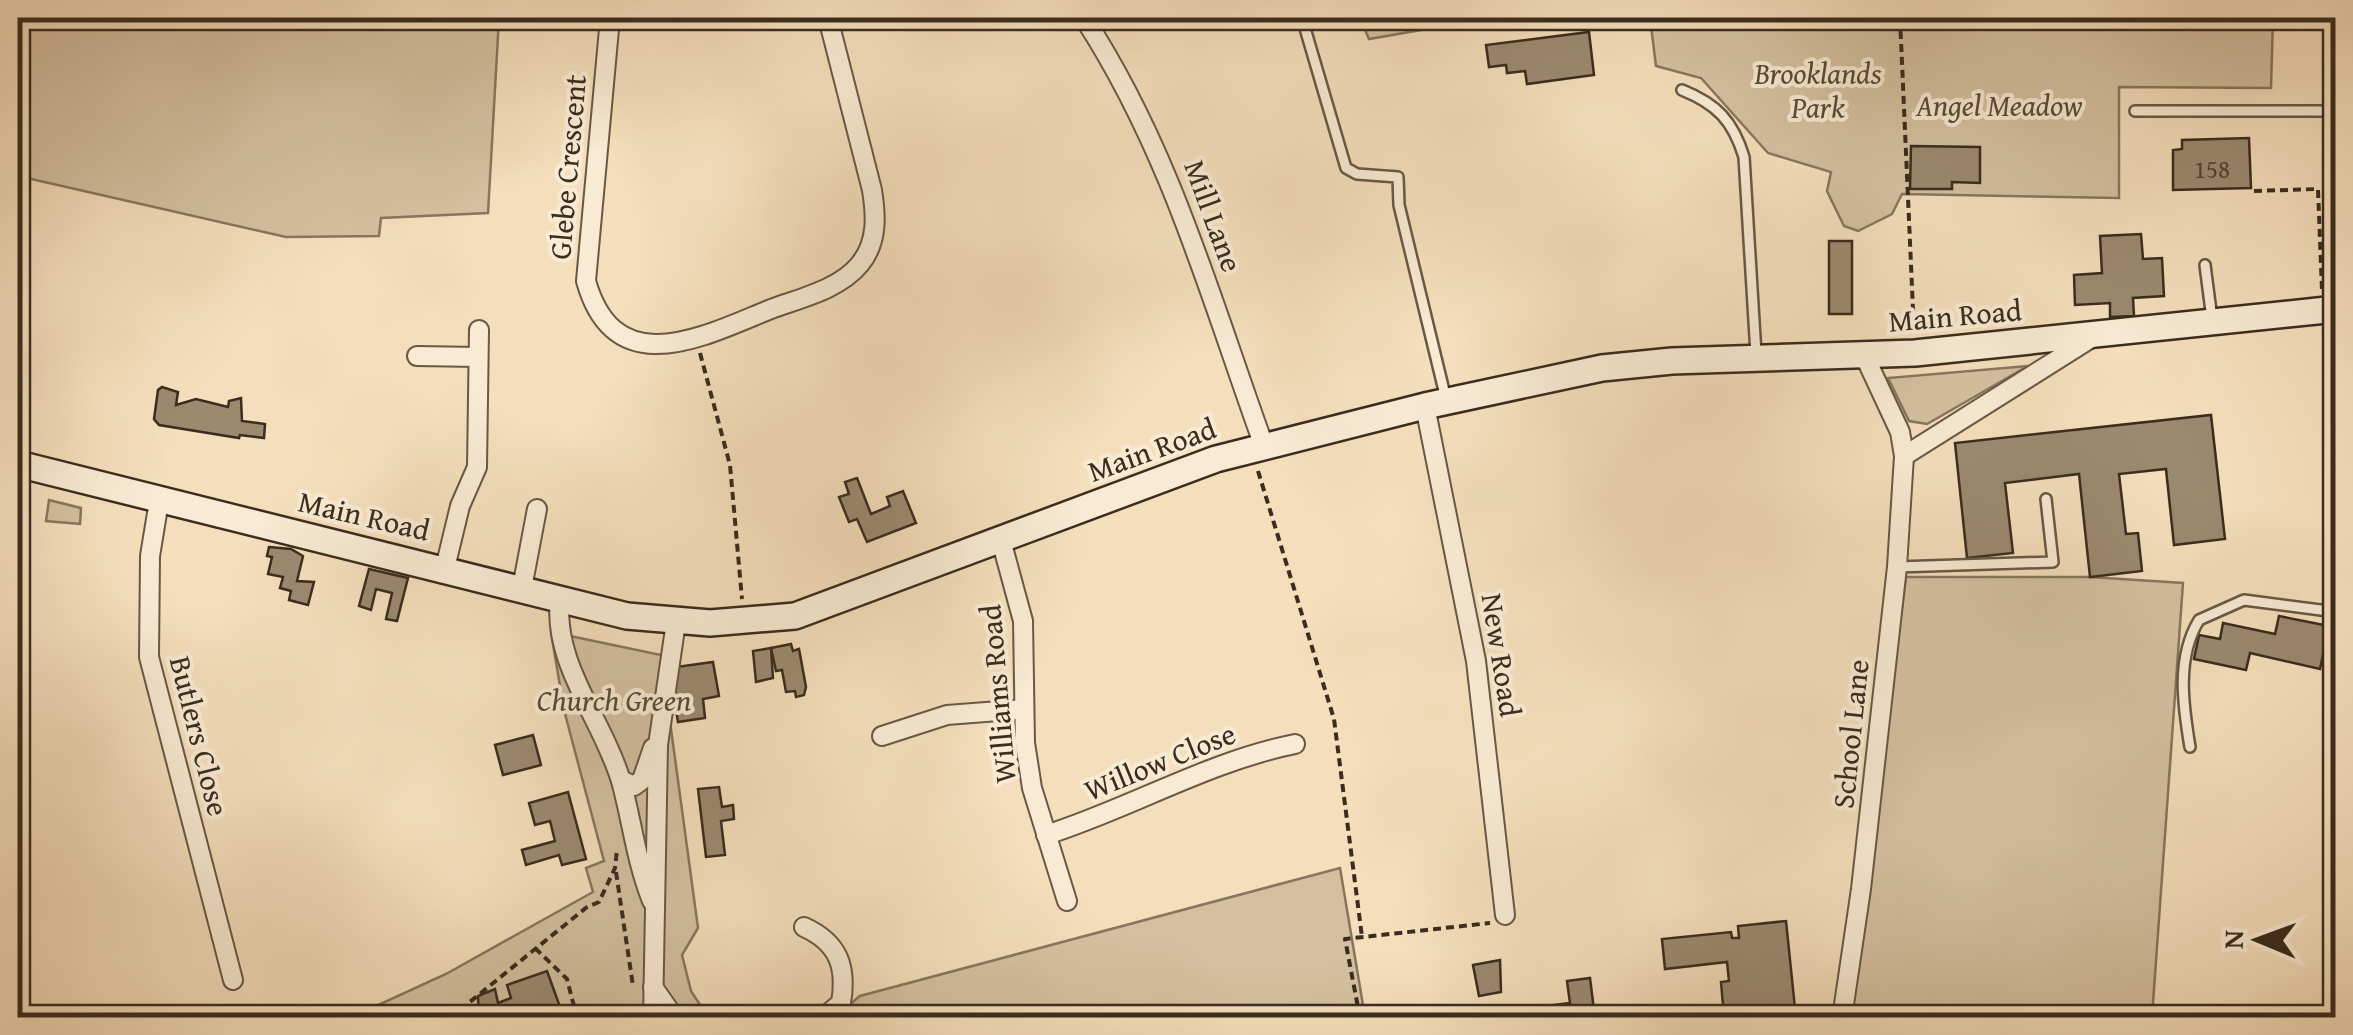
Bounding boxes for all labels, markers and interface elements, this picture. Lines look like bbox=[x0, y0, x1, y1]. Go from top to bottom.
park label: Brooklands Park bbox=[1753, 51, 1882, 129]
street label: Glebe Crescent bbox=[537, 72, 597, 261]
park label: Angel Meadow bbox=[1915, 83, 2083, 127]
house number: 158 bbox=[2194, 151, 2230, 187]
street label: Mill Lane bbox=[1173, 154, 1254, 278]
street label: Main Road bbox=[1887, 287, 2023, 343]
street label: Main Road bbox=[1081, 406, 1222, 493]
street label: Main Road bbox=[294, 479, 434, 551]
street label: New Road bbox=[1471, 590, 1533, 720]
street label: Williams Road bbox=[967, 603, 1027, 785]
street label: Butlers Close bbox=[159, 651, 241, 820]
street label: School Lane bbox=[1820, 657, 1880, 811]
park label: Church Green bbox=[537, 678, 691, 722]
street label: Willow Close bbox=[1077, 711, 1242, 811]
north arrow bbox=[2208, 890, 2308, 990]
text: N bbox=[2212, 930, 2253, 949]

